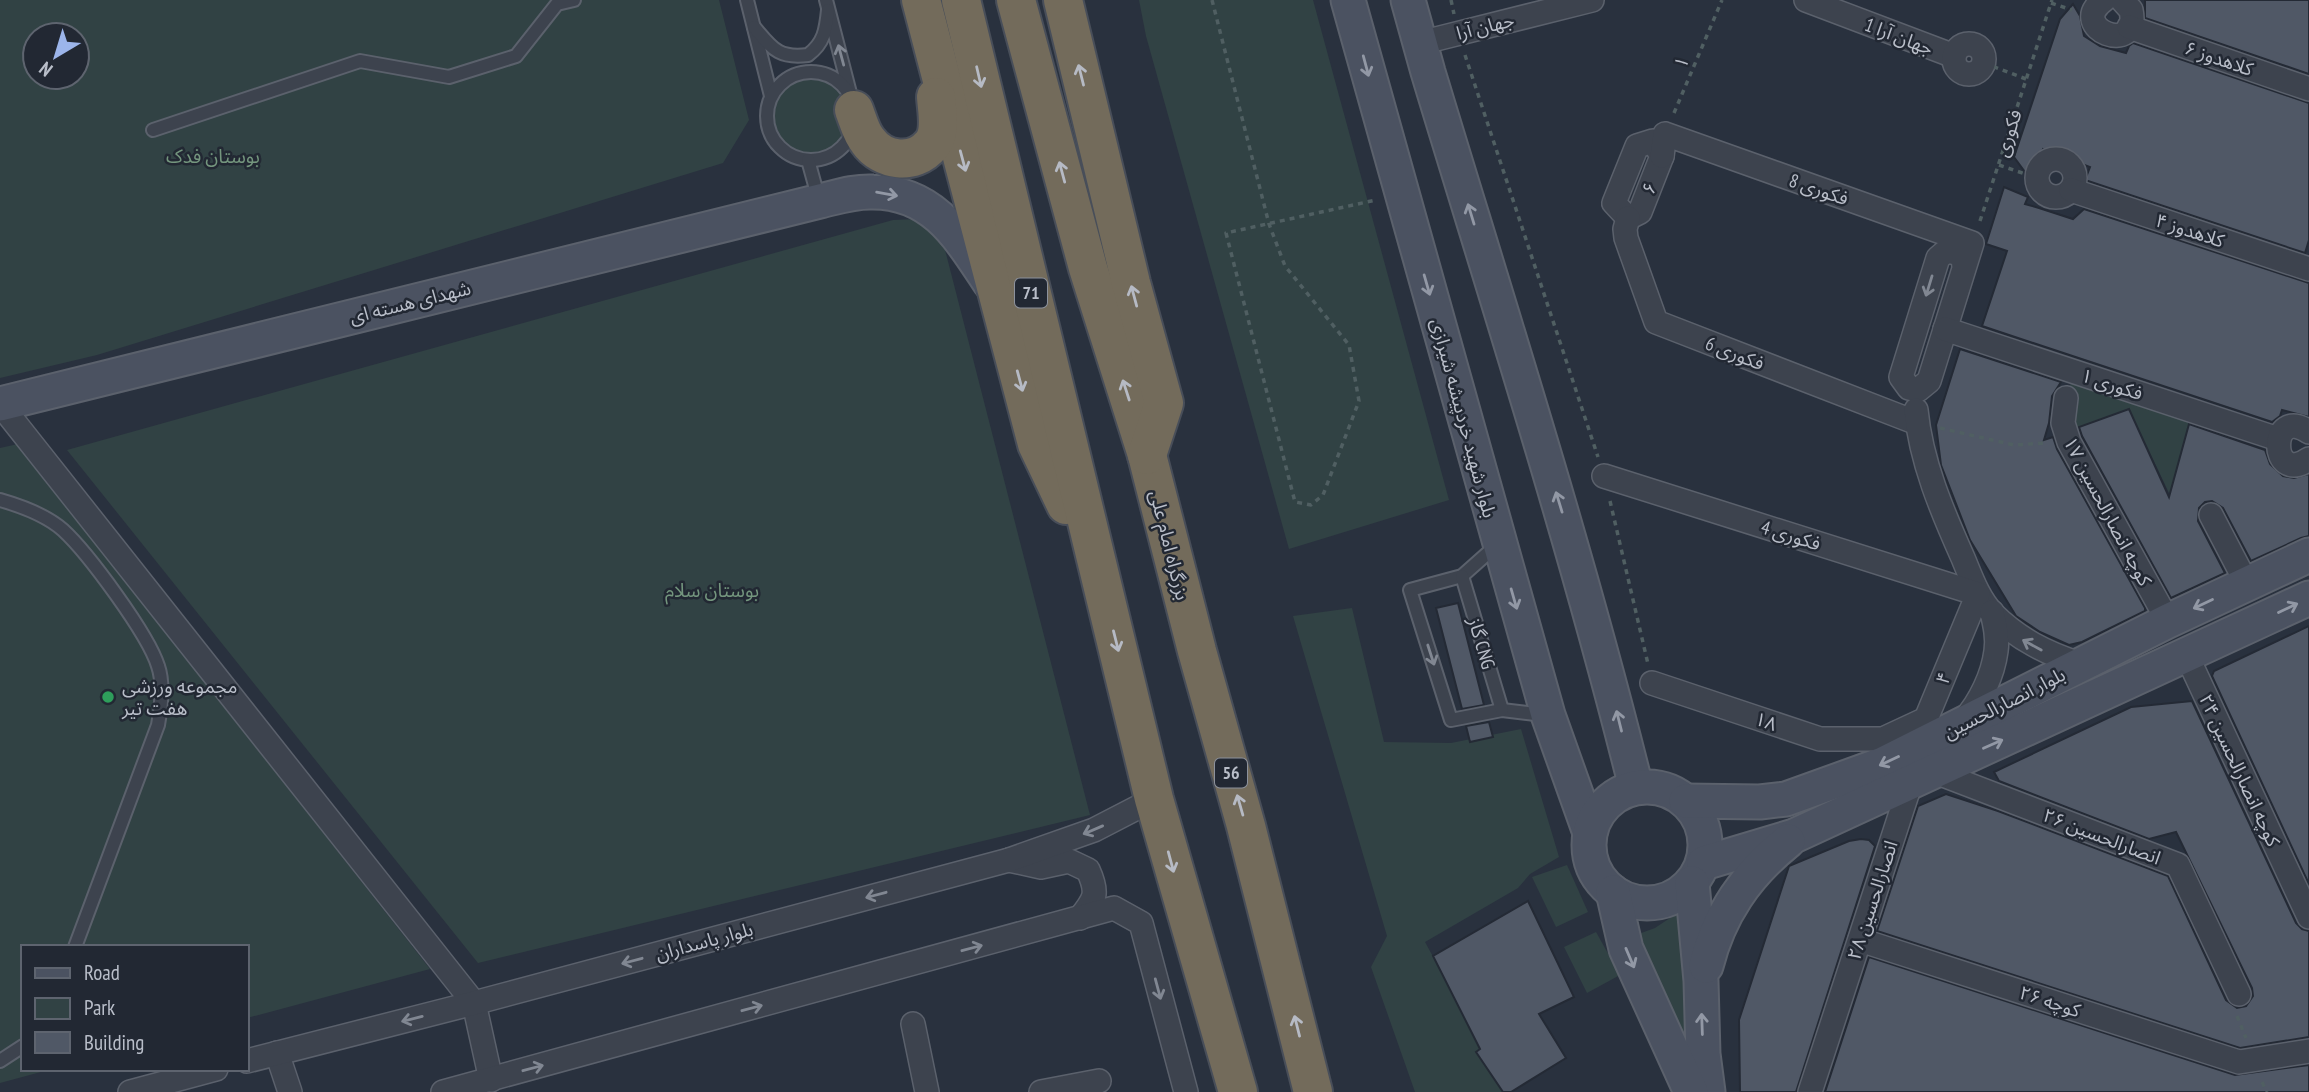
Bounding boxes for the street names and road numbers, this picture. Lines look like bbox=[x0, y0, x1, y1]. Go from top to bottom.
street label: جهان آرا bbox=[1454, 7, 1516, 45]
street label: جهان آرا 1 bbox=[1861, 12, 1937, 60]
street label: کلاهدوز ۶ bbox=[2182, 35, 2257, 81]
street label: ۱ bbox=[1668, 52, 1694, 72]
street label: فکوری bbox=[1989, 106, 2027, 160]
street label: فکوری 8 bbox=[1786, 168, 1852, 210]
street label: ۶ bbox=[1636, 179, 1662, 197]
street label: کلاهدوز ۴ bbox=[2153, 208, 2228, 253]
street label: شهدای هسته ای bbox=[347, 275, 473, 329]
road number: 71 bbox=[1015, 278, 1047, 307]
street label: بلوار شهید خردپیشه شیرازی bbox=[1425, 316, 1502, 521]
street label: فکوری 6 bbox=[1702, 331, 1768, 375]
street label: فکوری ۱ bbox=[2078, 363, 2146, 405]
street label: کوچه انصارالحسین ۱۷ bbox=[2058, 432, 2158, 591]
street label: بزرگراه امام علی bbox=[1142, 488, 1195, 603]
street label: فکوری 4 bbox=[1758, 515, 1824, 555]
street label: گاز CNG bbox=[1463, 613, 1501, 672]
street label: بلوار انصارالحسین bbox=[1939, 662, 2069, 744]
street label: ۴ bbox=[1930, 668, 1956, 688]
street label: کوچه انصارالحسین ۲۴ bbox=[2193, 690, 2286, 852]
street label: ۱۸ bbox=[1752, 706, 1780, 736]
road number: 56 bbox=[1215, 758, 1247, 788]
street label: انصارالحسین ۲۶ bbox=[2040, 803, 2164, 869]
street label: انصارالحسین ۲۸ bbox=[1841, 837, 1903, 963]
street label: بلوار پاسداران bbox=[653, 916, 756, 967]
street label: کوچه ۲۶ bbox=[2016, 980, 2085, 1024]

